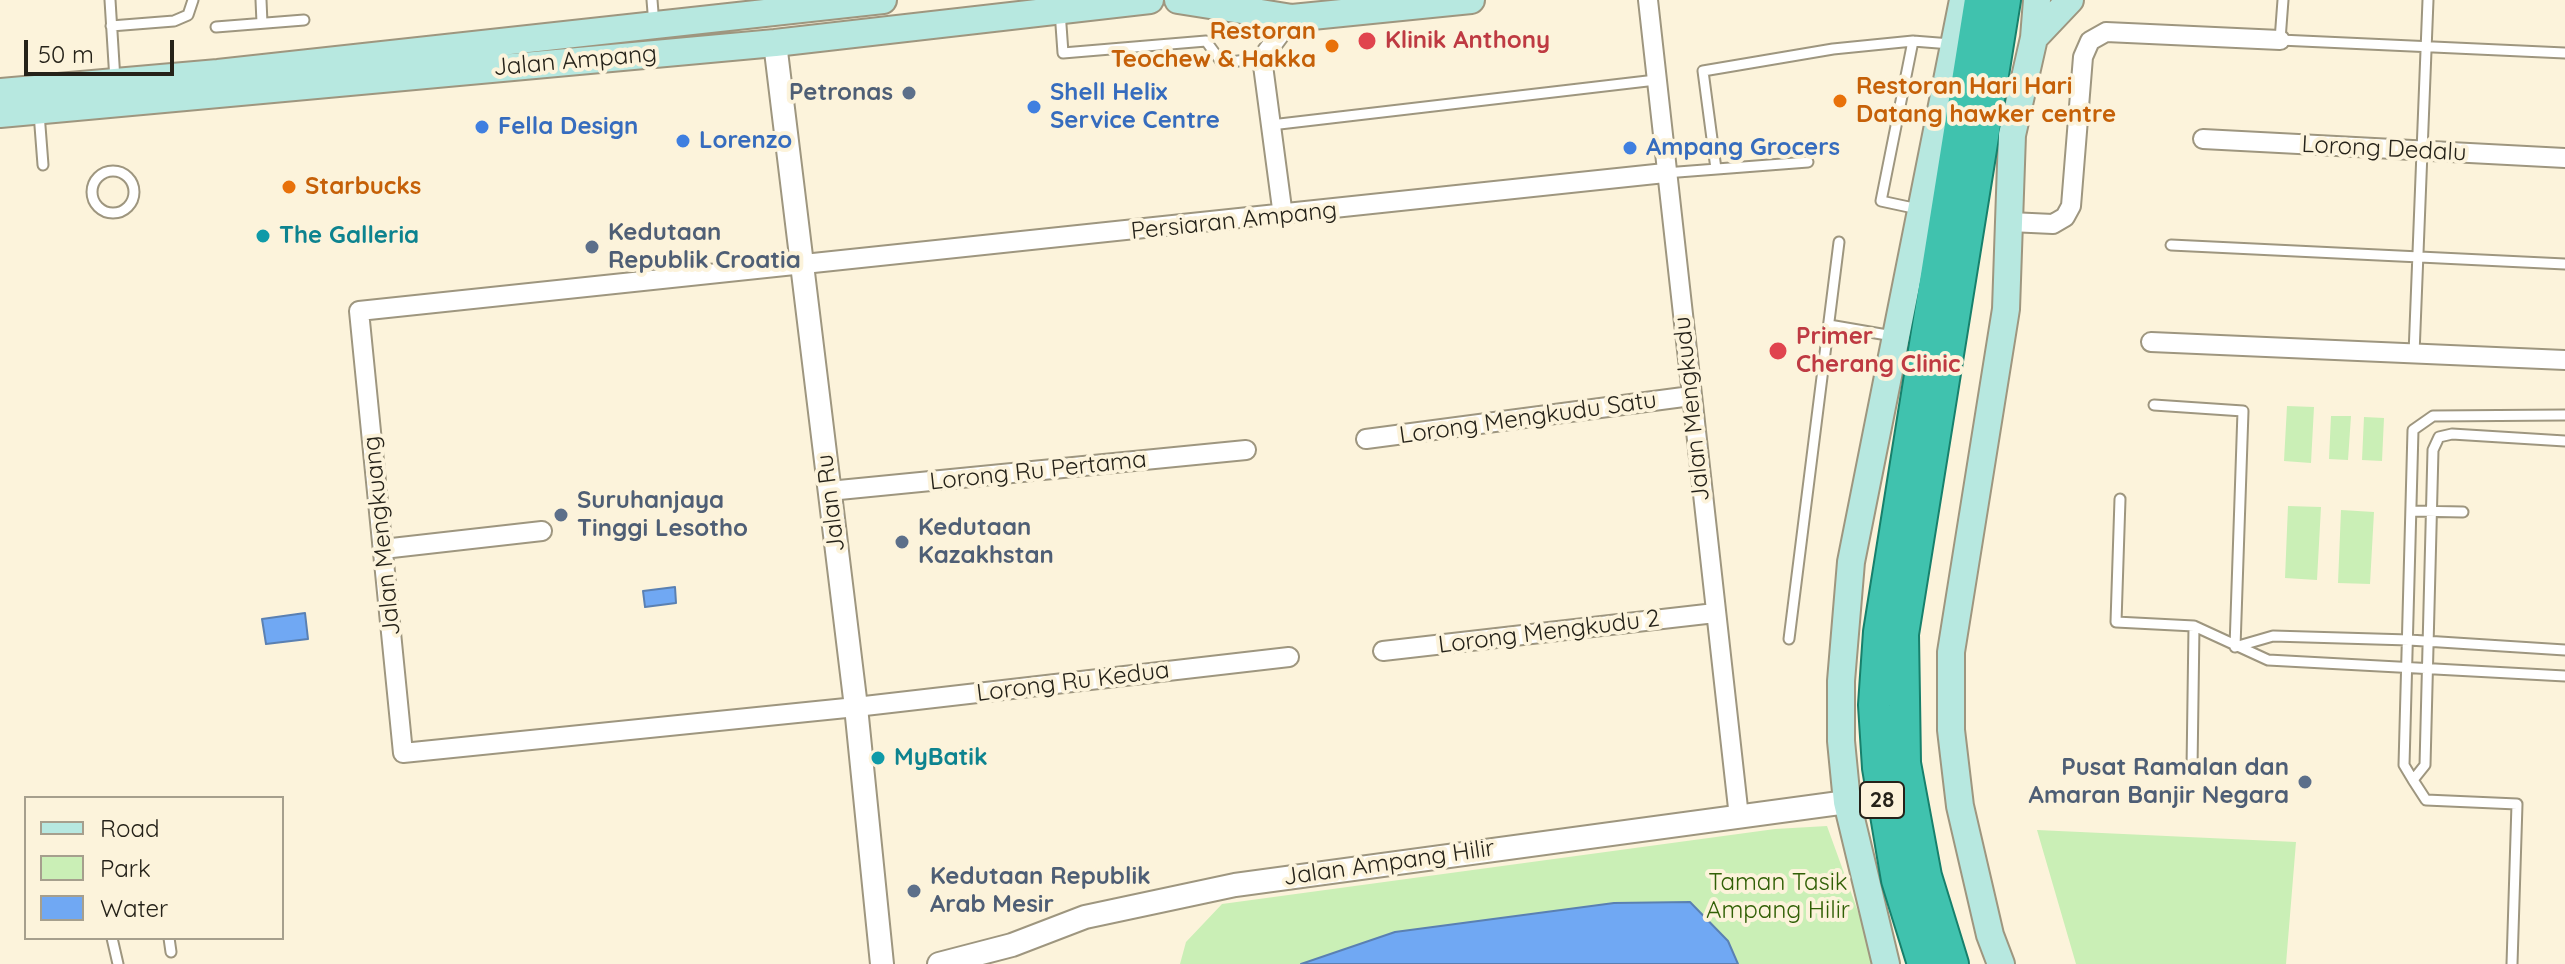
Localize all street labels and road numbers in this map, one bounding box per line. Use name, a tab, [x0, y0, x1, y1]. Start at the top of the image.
street label: Jalan Ampang	[492, 40, 658, 82]
street label: Lorong Dedalu	[2301, 130, 2467, 168]
street label: Persiaran Ampang	[1130, 196, 1338, 246]
street label: Jalan Mengkudu	[1668, 315, 1716, 503]
street label: Lorong Mengkudu Satu	[1398, 386, 1658, 450]
street label: Jalan Mengkuang	[357, 435, 407, 637]
street label: Lorong Ru Pertama	[928, 445, 1148, 497]
street label: Jalan Ru	[811, 452, 851, 554]
street label: Lorong Mengkudu 2	[1437, 604, 1661, 660]
street label: Lorong Ru Kedua	[975, 656, 1171, 708]
road number: 28	[1860, 782, 1904, 818]
street label: Jalan Ampang Hilir	[1282, 834, 1496, 892]

